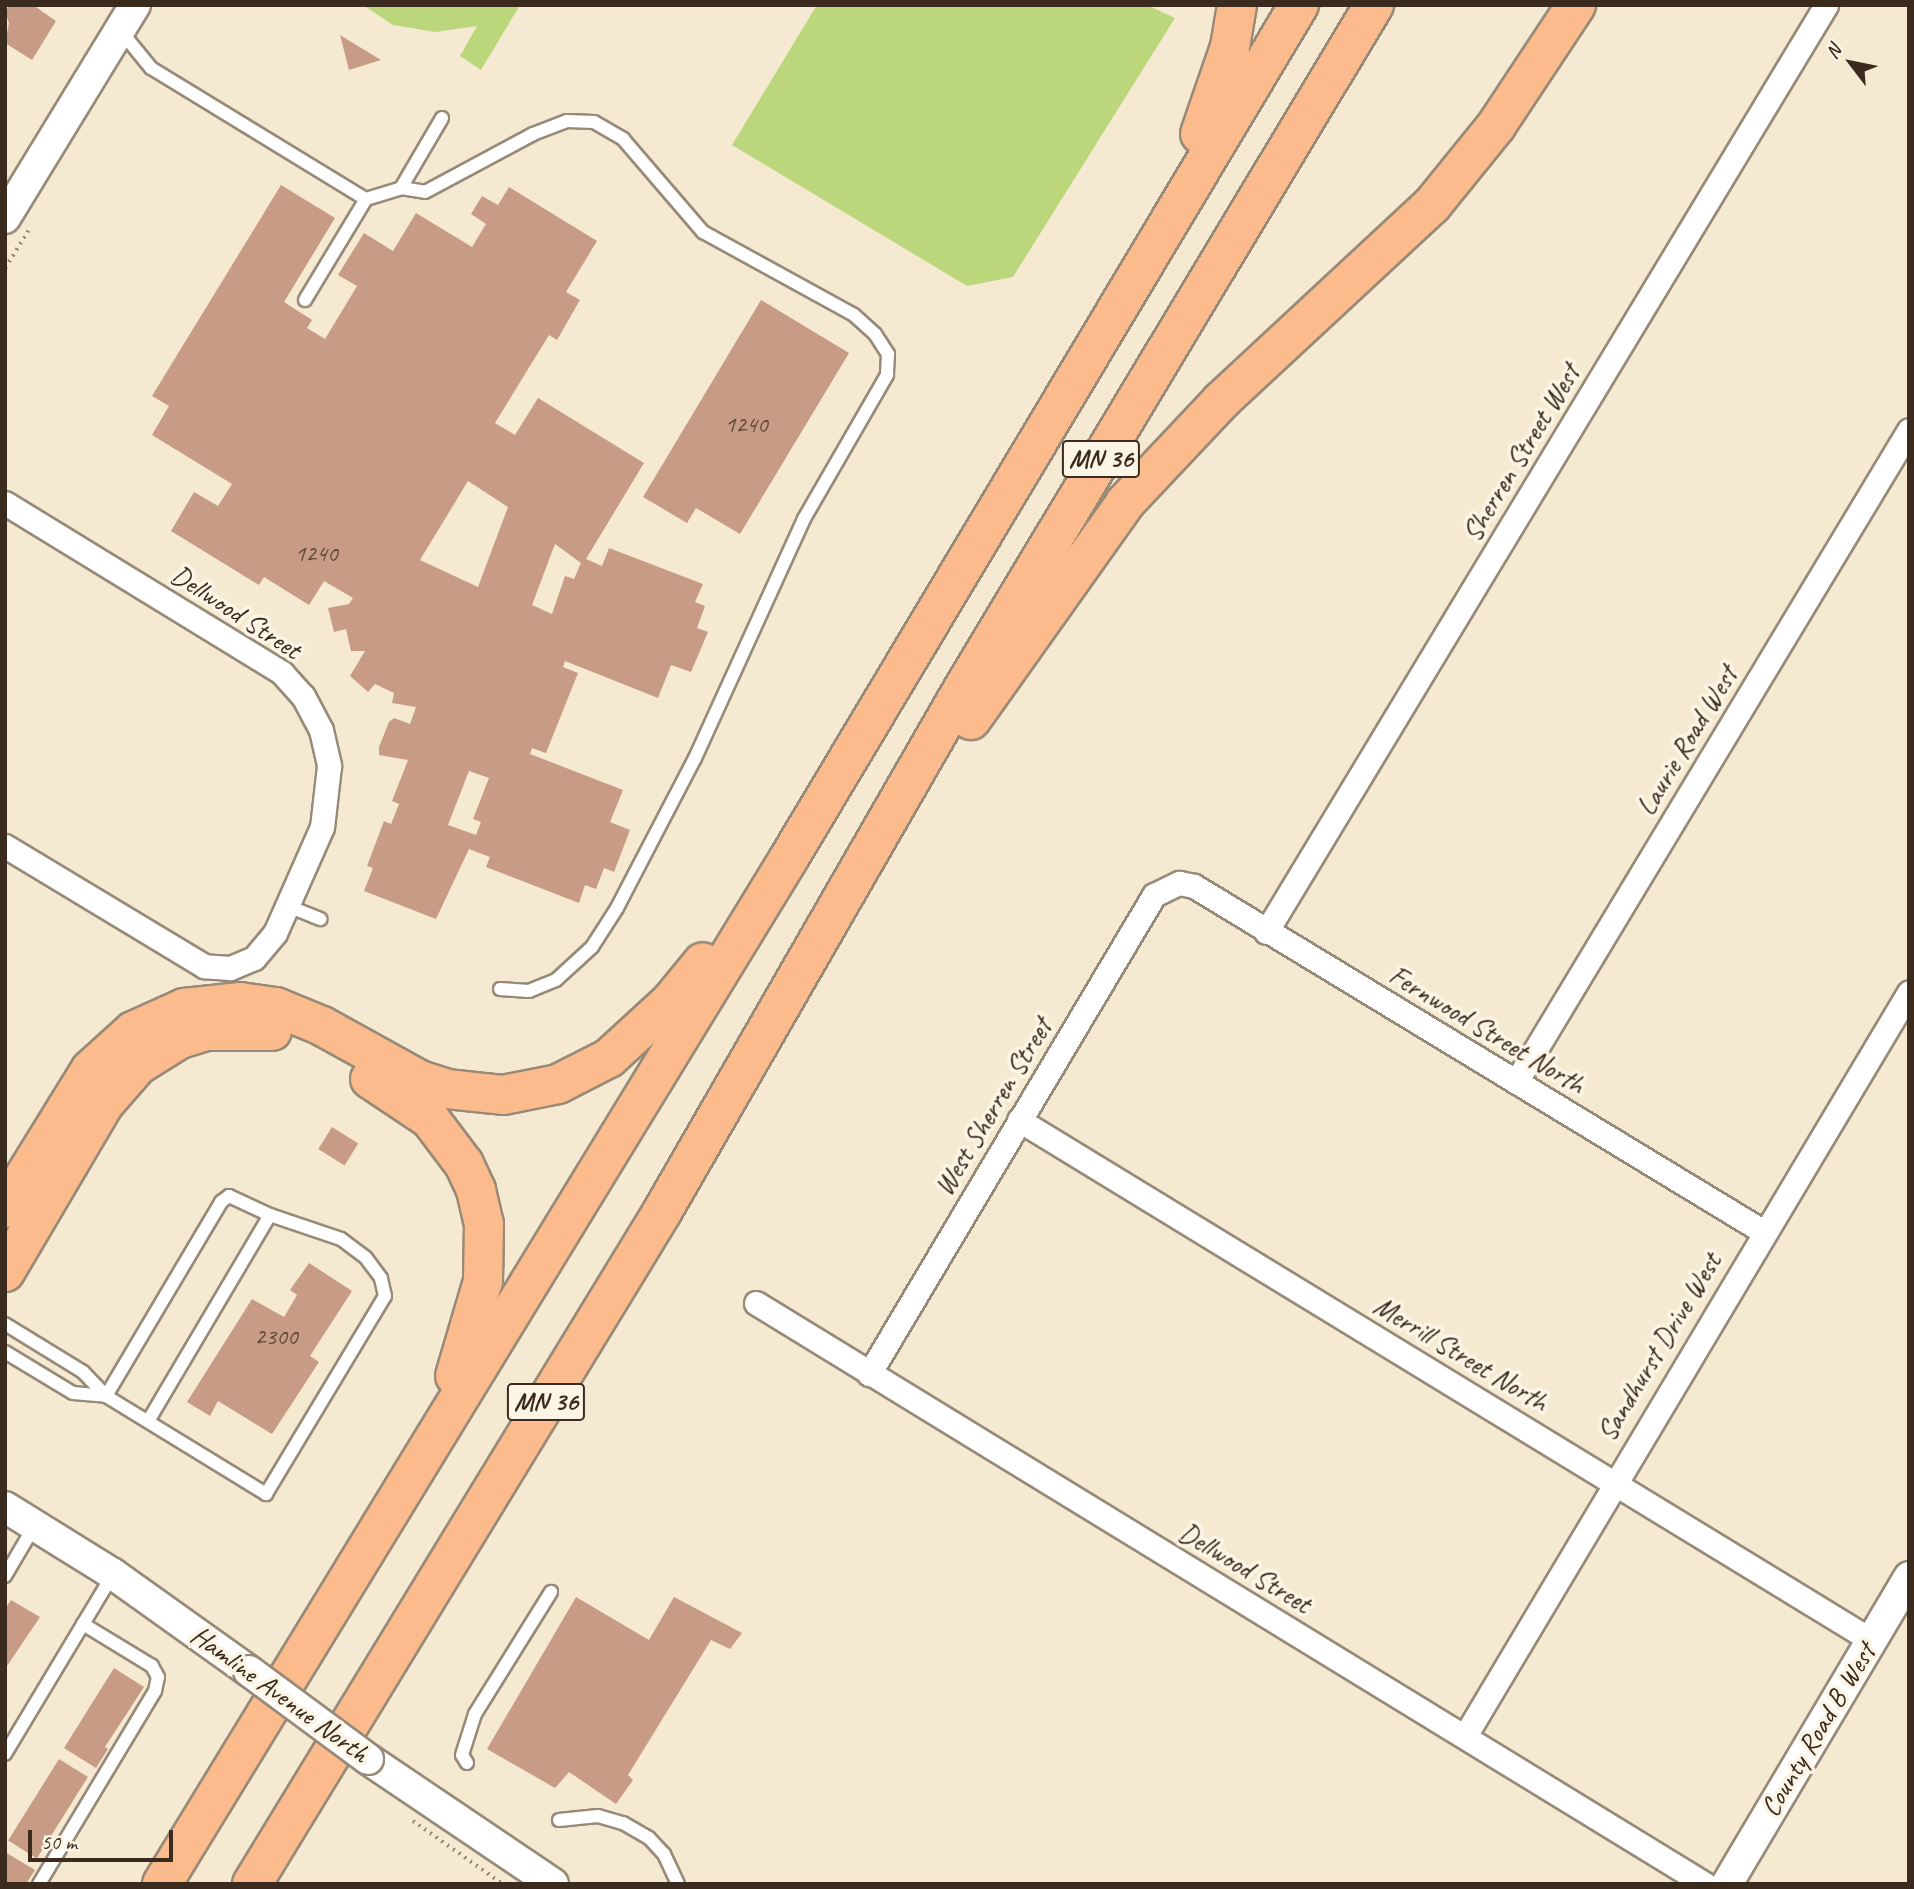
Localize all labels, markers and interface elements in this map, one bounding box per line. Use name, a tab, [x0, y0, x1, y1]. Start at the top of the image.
north arrow	[1816, 28, 1886, 98]
text: N	[1820, 41, 1846, 63]
street label: Sherren Street West	[1455, 358, 1587, 548]
house number: 1240	[724, 411, 768, 439]
road number: MN 36	[1061, 436, 1141, 481]
house number: 1240	[294, 540, 338, 568]
street label: Dellwood Street	[165, 558, 307, 666]
street label: Laurie Road West	[1629, 660, 1745, 822]
street label: Fernwood Street North	[1383, 958, 1591, 1102]
street label: West Sherren Street	[927, 1012, 1059, 1202]
street label: Sandhurst Drive West	[1590, 1247, 1728, 1447]
street label: Merrill Street North	[1368, 1289, 1554, 1419]
house number: 2300	[254, 1323, 298, 1351]
road number: MN 36	[506, 1380, 586, 1424]
street label: Dellwood Street	[1173, 1515, 1317, 1621]
street label: Hamline Avenue North	[184, 1618, 376, 1770]
street label: County Road B West	[1753, 1638, 1883, 1822]
scale bar	[32, 1815, 177, 1859]
text: 50 m	[41, 1829, 77, 1855]

